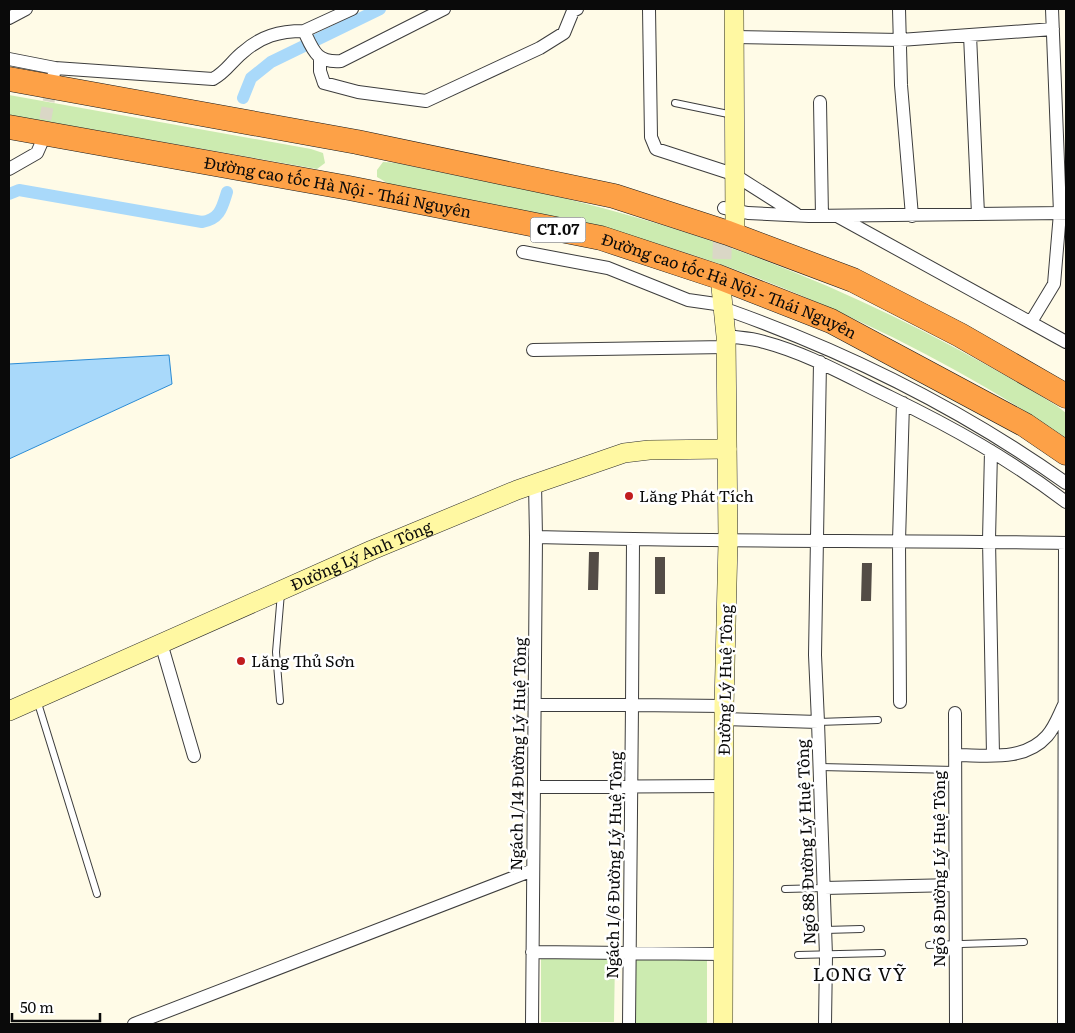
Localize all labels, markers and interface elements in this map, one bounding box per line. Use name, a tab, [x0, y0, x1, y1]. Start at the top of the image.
street label: Đường cao tốc Hà Nội - Thái Nguyên	[202, 149, 474, 223]
road number: CT.07	[530, 218, 586, 242]
street label: Đường cao tốc Hà Nội - Thái Nguyên	[598, 226, 862, 344]
place label: Lăng Phát Tích	[639, 483, 754, 507]
marker: Lăng Phát Tích	[623, 490, 635, 502]
street label: Đường Lý Anh Tông	[286, 514, 435, 596]
street label: Đường Lý Huệ Tông	[711, 604, 737, 756]
street label: Ngách 1/14 Đường Lý Huệ Tông	[503, 637, 531, 871]
place label: Lăng Thủ Sơn	[251, 648, 355, 672]
marker: Lăng Thủ Sơn	[235, 655, 247, 667]
street label: Ngõ 88 Đường Lý Huệ Tông	[789, 739, 821, 945]
street label: Ngách 1/6 Đường Lý Huệ Tông	[599, 751, 627, 979]
street label: Ngõ 8 Đường Lý Huệ Tông	[926, 771, 950, 967]
district label: LONG VỸ	[813, 959, 907, 987]
scale bar	[12, 990, 100, 1022]
text: 50 m	[20, 995, 54, 1018]

